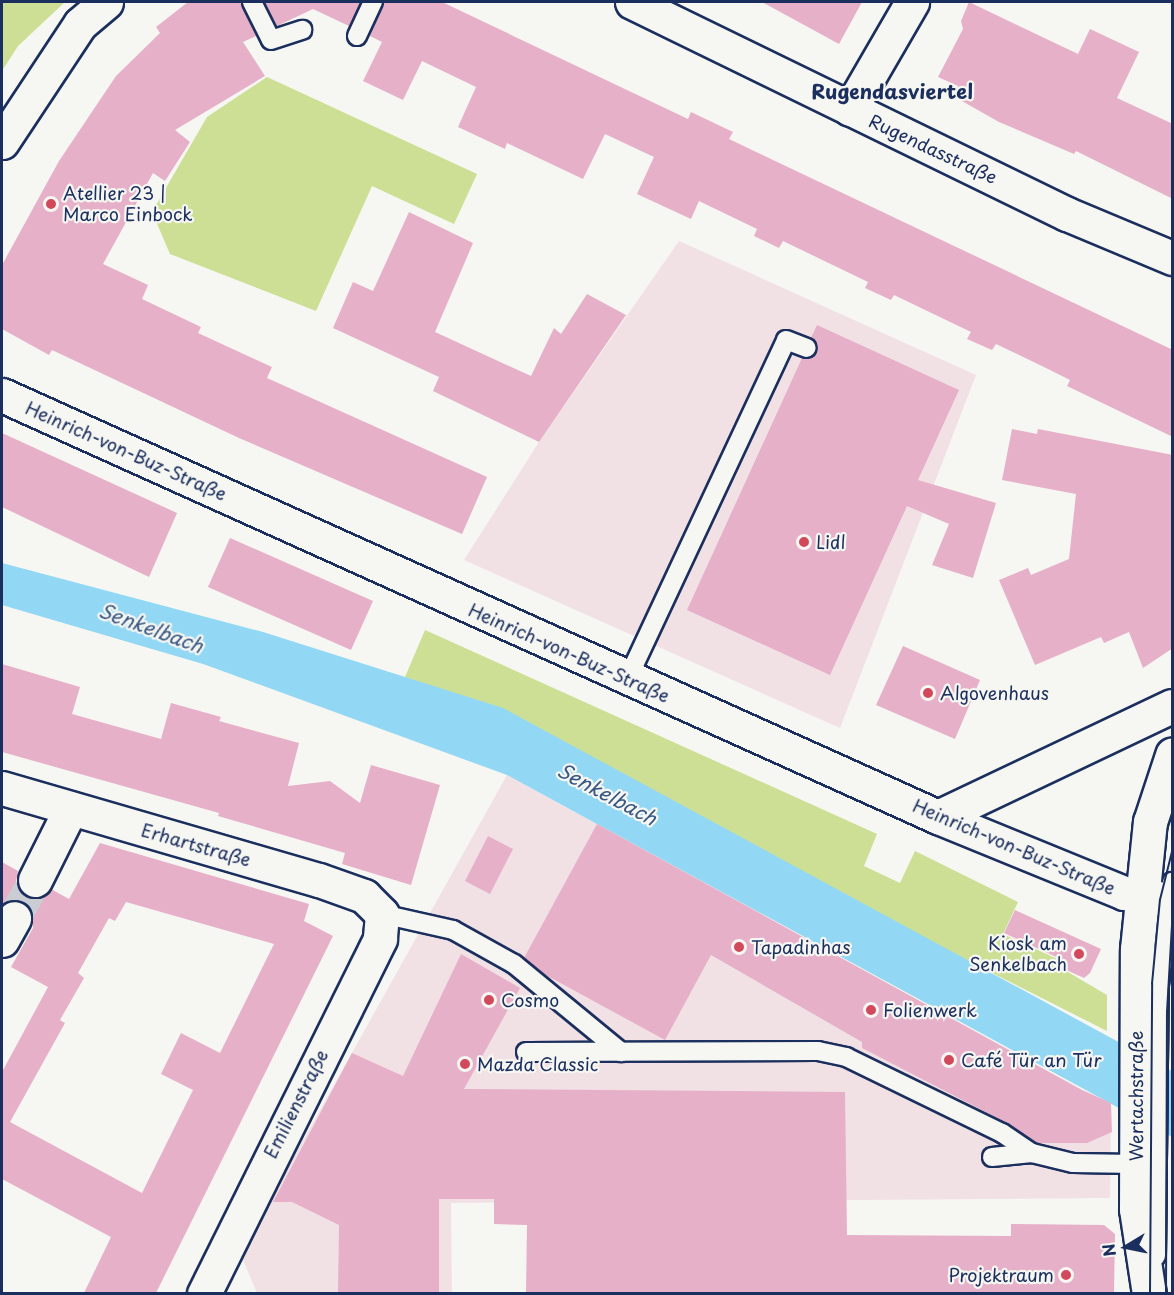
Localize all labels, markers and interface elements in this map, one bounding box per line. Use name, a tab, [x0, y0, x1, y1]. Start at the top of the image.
district label: Rugendasviertel	[811, 79, 973, 103]
street label: Rugendasstraße	[865, 110, 1001, 188]
place label: Atellier 23 | Marco Einbock	[63, 183, 192, 226]
marker: Atellier 23 | Marco Einbock	[44, 197, 58, 211]
street label: Heinrich-von-Buz-Straße	[22, 397, 230, 505]
place label: Lidl	[816, 531, 846, 553]
marker: Lidl	[797, 535, 811, 549]
water label: Senkelbach	[96, 598, 206, 658]
street label: Heinrich-von-Buz-Straße	[465, 599, 673, 707]
place label: Algovenhaus	[940, 682, 1049, 704]
marker: Algovenhaus	[921, 686, 935, 700]
water label: Senkelbach	[553, 758, 661, 830]
street label: Heinrich-von-Buz-Straße	[910, 795, 1118, 899]
street label: Erhartstraße	[139, 819, 253, 871]
place label: Kiosk am Senkelbach	[969, 933, 1067, 976]
place label: Tapadinhas	[751, 936, 851, 958]
marker: Tapadinhas	[732, 940, 746, 954]
marker: Kiosk am Senkelbach	[1072, 947, 1086, 961]
place label: Cosmo	[501, 989, 559, 1011]
marker: Cosmo	[482, 993, 496, 1007]
place label: Folienwerk	[883, 999, 977, 1021]
marker: Folienwerk	[864, 1003, 878, 1017]
street label: Wertachstraße	[1125, 1031, 1147, 1161]
street label: Emilienstraße	[259, 1046, 333, 1162]
place label: Café Tür an Tür	[961, 1049, 1100, 1071]
place label: Mazda Classic	[477, 1053, 600, 1075]
marker: Café Tür an Tür	[942, 1053, 956, 1067]
marker: Mazda Classic	[458, 1057, 472, 1071]
north arrow	[1096, 1217, 1156, 1277]
text: N	[1095, 1242, 1121, 1258]
place label: Projektraum	[948, 1264, 1054, 1286]
marker: Projektraum	[1059, 1268, 1073, 1282]

